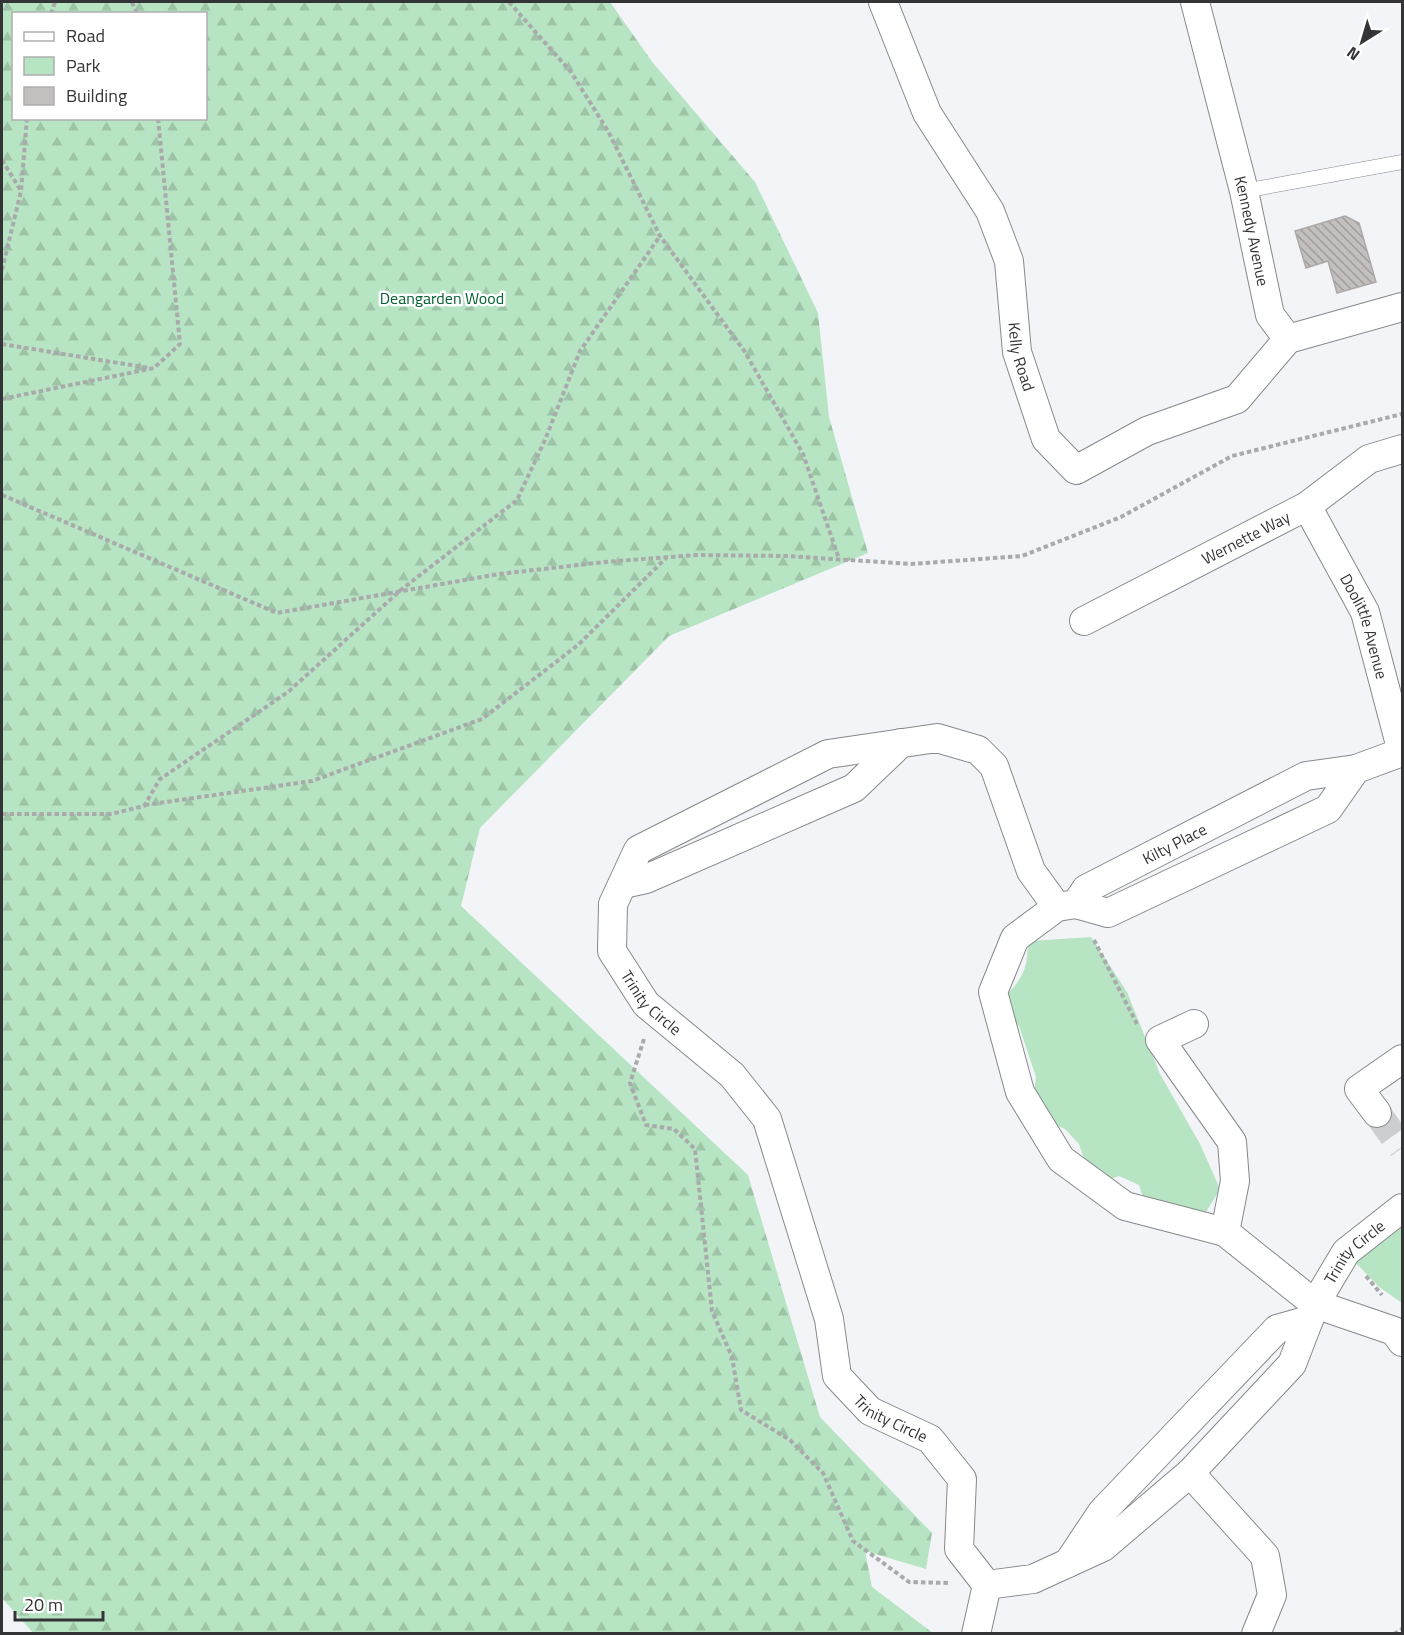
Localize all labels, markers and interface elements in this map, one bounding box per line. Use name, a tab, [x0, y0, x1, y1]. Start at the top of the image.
legend	[12, 12, 207, 120]
north arrow	[1332, 12, 1392, 72]
text: Road	[66, 22, 105, 49]
text: N	[1341, 41, 1365, 67]
text: Park	[66, 52, 101, 79]
text: Building	[66, 82, 127, 109]
street label: Kennedy Avenue	[1229, 173, 1276, 288]
park label: Deangarden Wood	[380, 286, 504, 310]
street label: Kelly Road	[1002, 321, 1041, 394]
street label: Wernette Way	[1197, 505, 1294, 570]
street label: Doolittle Avenue	[1334, 569, 1394, 682]
street label: Kilty Place	[1138, 817, 1211, 870]
street label: Trinity Circle	[615, 965, 687, 1041]
street label: Trinity Circle	[1318, 1214, 1390, 1288]
street label: Trinity Circle	[848, 1389, 932, 1448]
scale bar	[15, 1584, 104, 1622]
text: 20 m	[24, 1591, 63, 1618]

